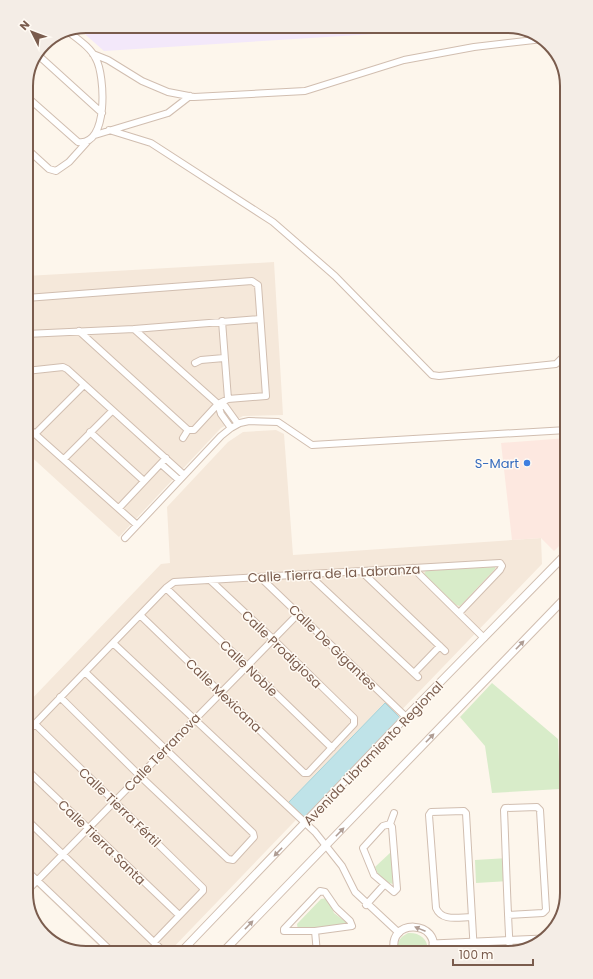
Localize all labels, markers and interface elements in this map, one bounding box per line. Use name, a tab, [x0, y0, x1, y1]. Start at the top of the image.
north arrow	[12, 12, 52, 52]
text: N	[16, 17, 33, 34]
place label: S-Mart	[475, 454, 519, 473]
marker: S-Mart	[522, 458, 532, 468]
street label: Calle Tierra de la Labranza	[247, 559, 421, 588]
street label: Calle De Gigantes	[284, 600, 381, 695]
street label: Calle Prodigiosa	[237, 606, 326, 693]
street label: Calle Noble	[215, 636, 282, 701]
one-way arrow	[515, 640, 525, 650]
street label: Calle Mexicana	[181, 654, 266, 737]
street label: Avenida Libramiento Regional	[299, 677, 448, 830]
street label: Calle Terranova	[120, 709, 205, 796]
one-way arrow	[425, 733, 435, 743]
street label: Calle Tierra Fértil	[74, 763, 165, 852]
street label: Calle Tierra Santa	[54, 795, 150, 889]
one-way arrow	[335, 827, 345, 837]
one-way arrow	[273, 847, 283, 857]
one-way arrow	[244, 920, 254, 930]
one-way arrow	[414, 926, 426, 932]
scale bar	[453, 941, 533, 967]
text: 100 m	[459, 946, 493, 963]

